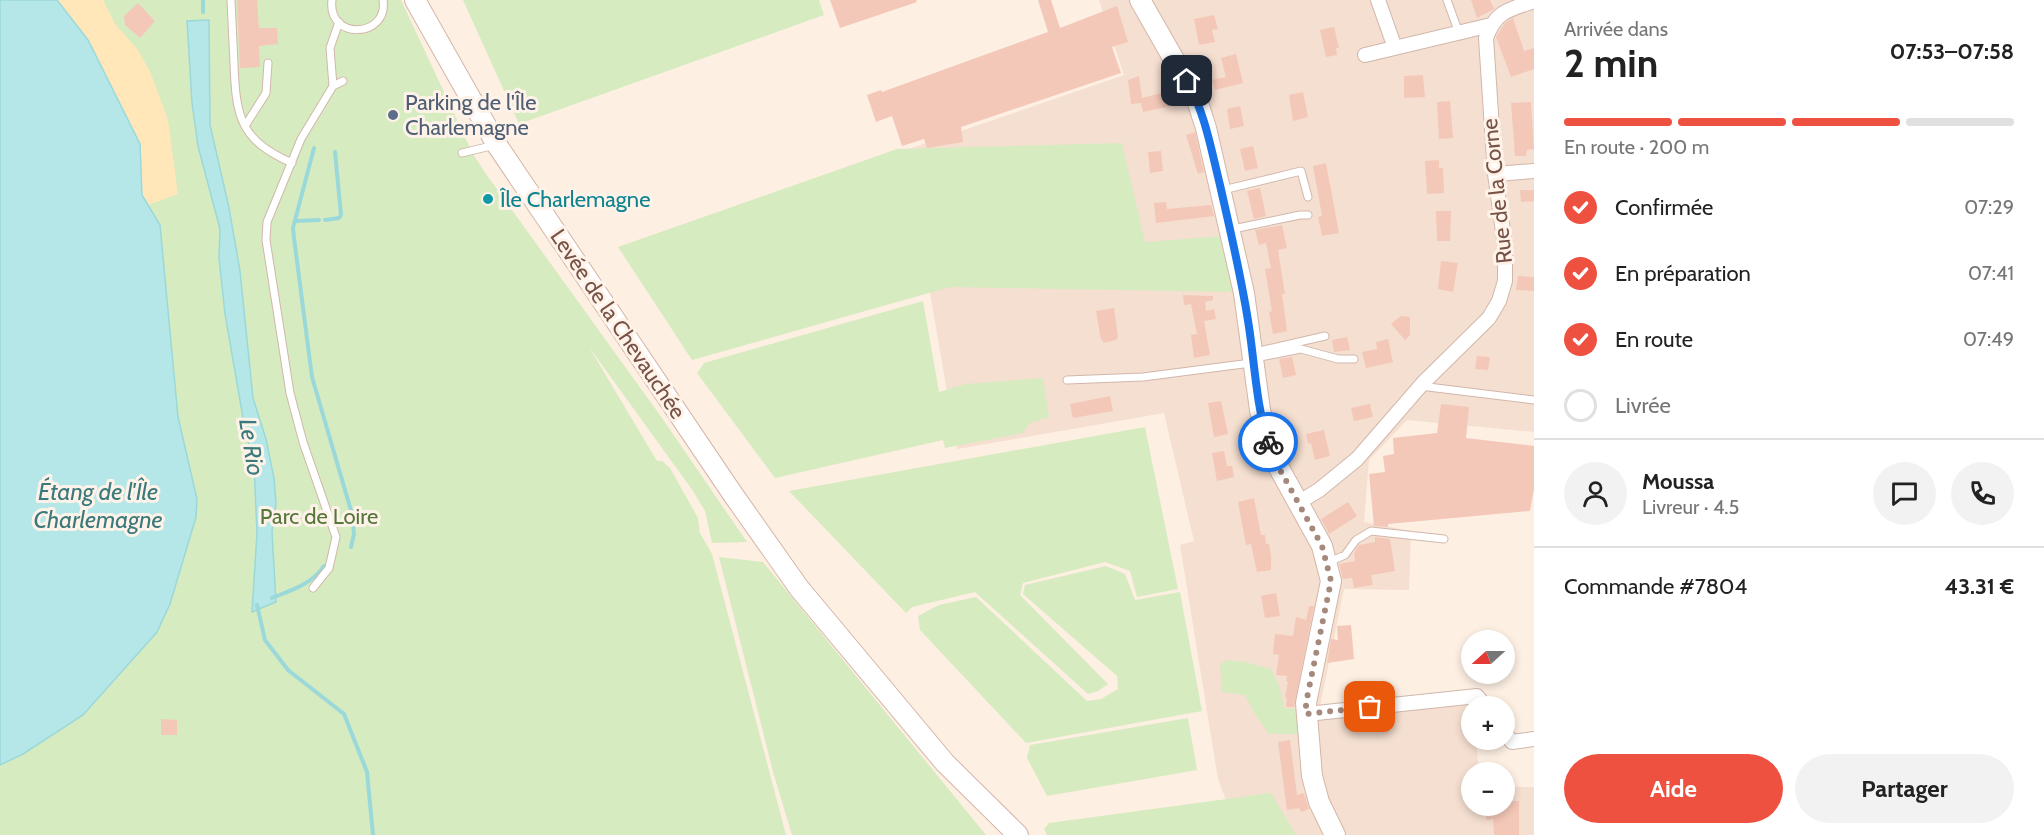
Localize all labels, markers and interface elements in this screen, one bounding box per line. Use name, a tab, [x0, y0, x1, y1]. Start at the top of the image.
text: Arrivée dans	[1564, 17, 1668, 41]
text: 07:53–07:58	[1890, 38, 2014, 65]
text: 2 min	[1564, 39, 1658, 87]
pin	[1161, 55, 1212, 106]
icon: home	[1170, 64, 1203, 97]
place label: Parking de l'Île Charlemagne	[405, 89, 536, 141]
marker: Parking de l'Île Charlemagne	[386, 108, 400, 122]
street label: Rue de la Corne	[1476, 117, 1518, 265]
text: En route · 200 m	[1564, 135, 1709, 159]
place label: Île Charlemagne	[500, 186, 650, 213]
icon: check	[1564, 191, 1597, 224]
marker: Île Charlemagne	[481, 192, 495, 206]
text: Confirmée	[1615, 194, 1713, 221]
text: 07:29	[1964, 195, 2014, 219]
street label: Levée de la Chevauchée	[544, 224, 692, 424]
icon: check	[1564, 257, 1597, 290]
text: En préparation	[1615, 260, 1751, 287]
text: 07:41	[1968, 261, 2014, 285]
icon: check	[1564, 323, 1597, 356]
text: En route	[1615, 326, 1693, 353]
text: 07:49	[1963, 327, 2014, 351]
text: Livrée	[1615, 392, 1671, 419]
courier	[1238, 412, 1298, 472]
water label: Le Rio	[233, 416, 271, 478]
icon: bike	[1252, 426, 1285, 459]
button: person	[1564, 462, 1627, 525]
button: chat	[1873, 462, 1936, 525]
button: phone	[1951, 462, 2014, 525]
text: Moussa	[1642, 468, 1714, 495]
water label: Étang de l'Île Charlemagne	[33, 476, 163, 534]
text: Livreur · 4.5	[1642, 495, 1739, 519]
park label: Parc de Loire	[260, 503, 378, 530]
text: Commande #7804	[1564, 573, 1747, 600]
text: 43.31 €	[1945, 573, 2014, 600]
north arrow	[1461, 630, 1515, 684]
map controls	[1461, 630, 1515, 816]
pin	[1344, 681, 1395, 732]
icon: bag	[1353, 690, 1386, 723]
button: +	[1461, 696, 1515, 750]
button: Aide	[1564, 754, 1783, 823]
button: Partager	[1795, 754, 2014, 823]
button: −	[1461, 762, 1515, 816]

